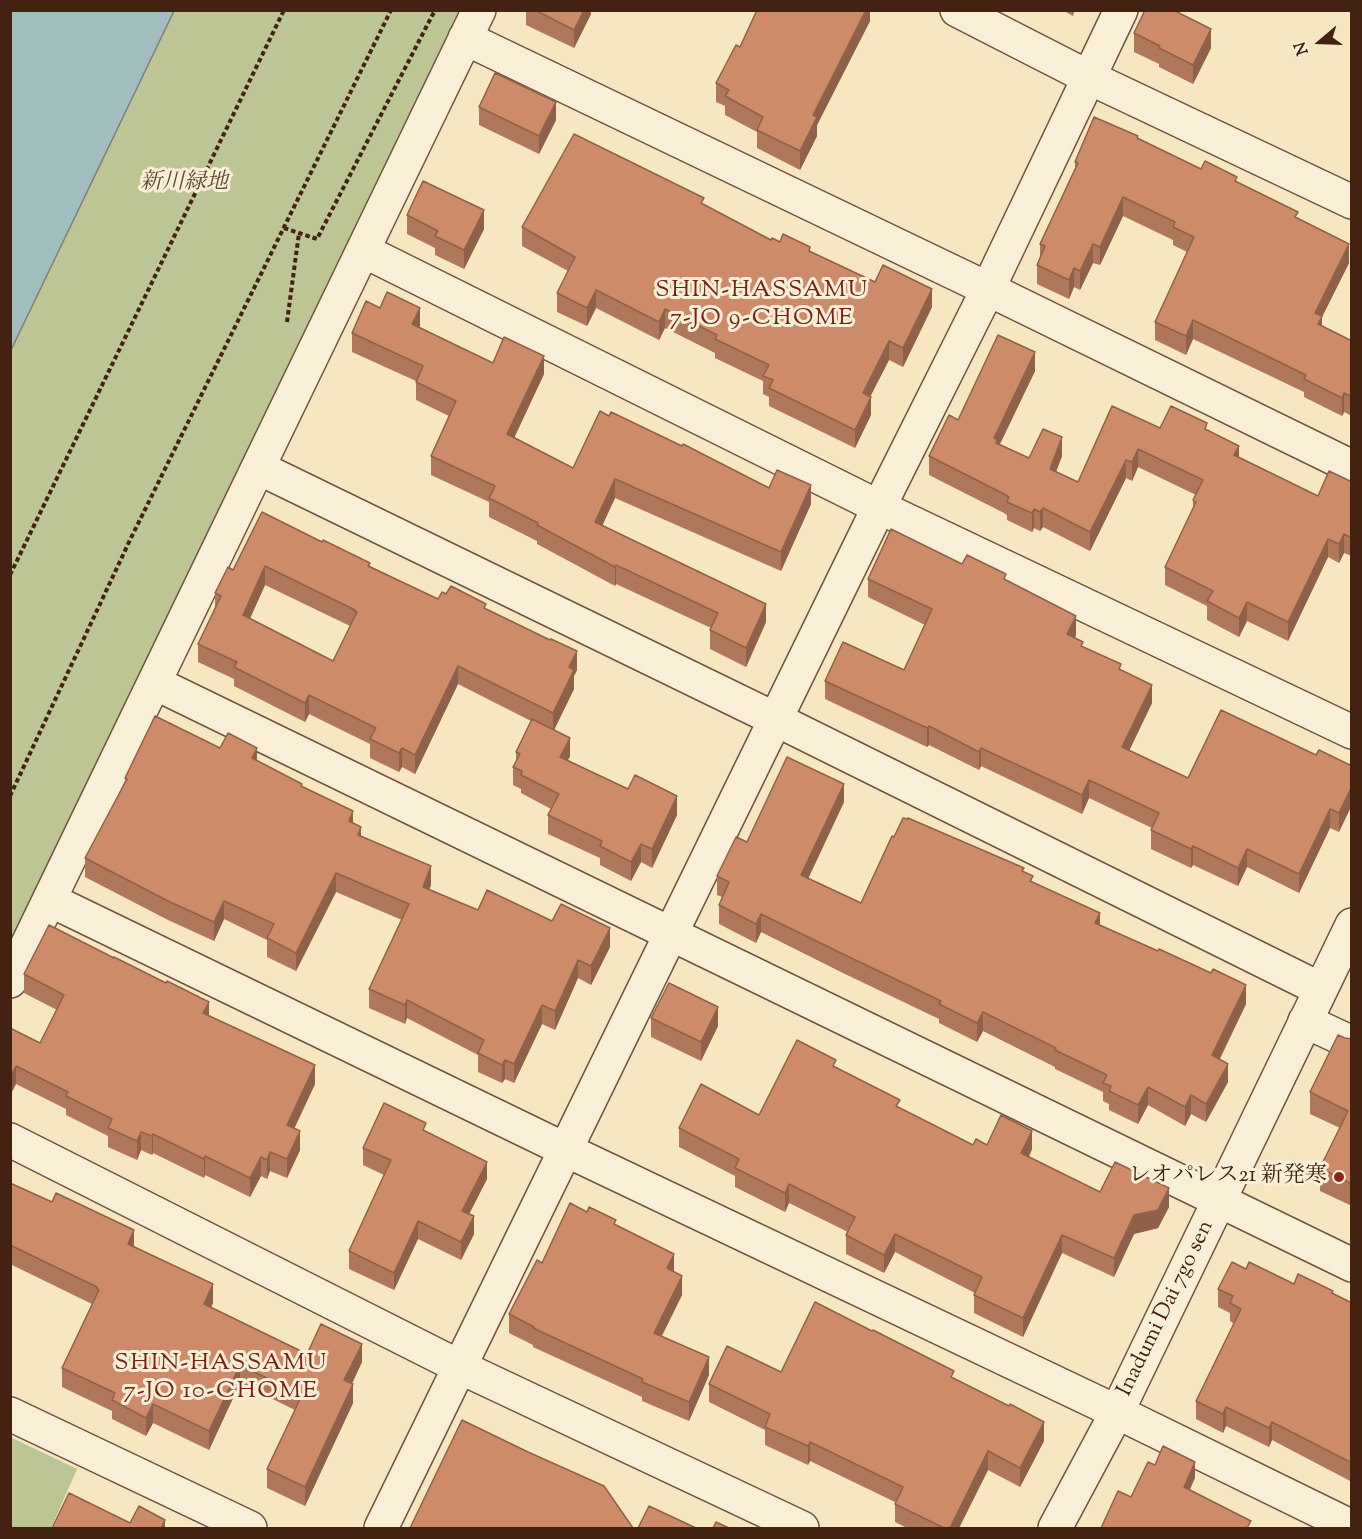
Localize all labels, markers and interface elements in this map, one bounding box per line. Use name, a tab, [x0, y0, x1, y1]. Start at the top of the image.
north arrow	[1290, 12, 1350, 72]
text: N	[1290, 38, 1315, 58]
park label: 新川緑地	[140, 171, 228, 197]
district label: SHIN-HASSAMU 7-JO 9-CHOME	[655, 278, 869, 334]
place label: レオパレス21 新発寒	[1129, 1164, 1327, 1190]
marker: レオパレス21 新発寒	[1332, 1170, 1346, 1184]
street label: Inadumi Dai 7go sen	[1113, 1217, 1221, 1401]
district label: SHIN-HASSAMU 7-JO 10-CHOME	[114, 1351, 328, 1407]

